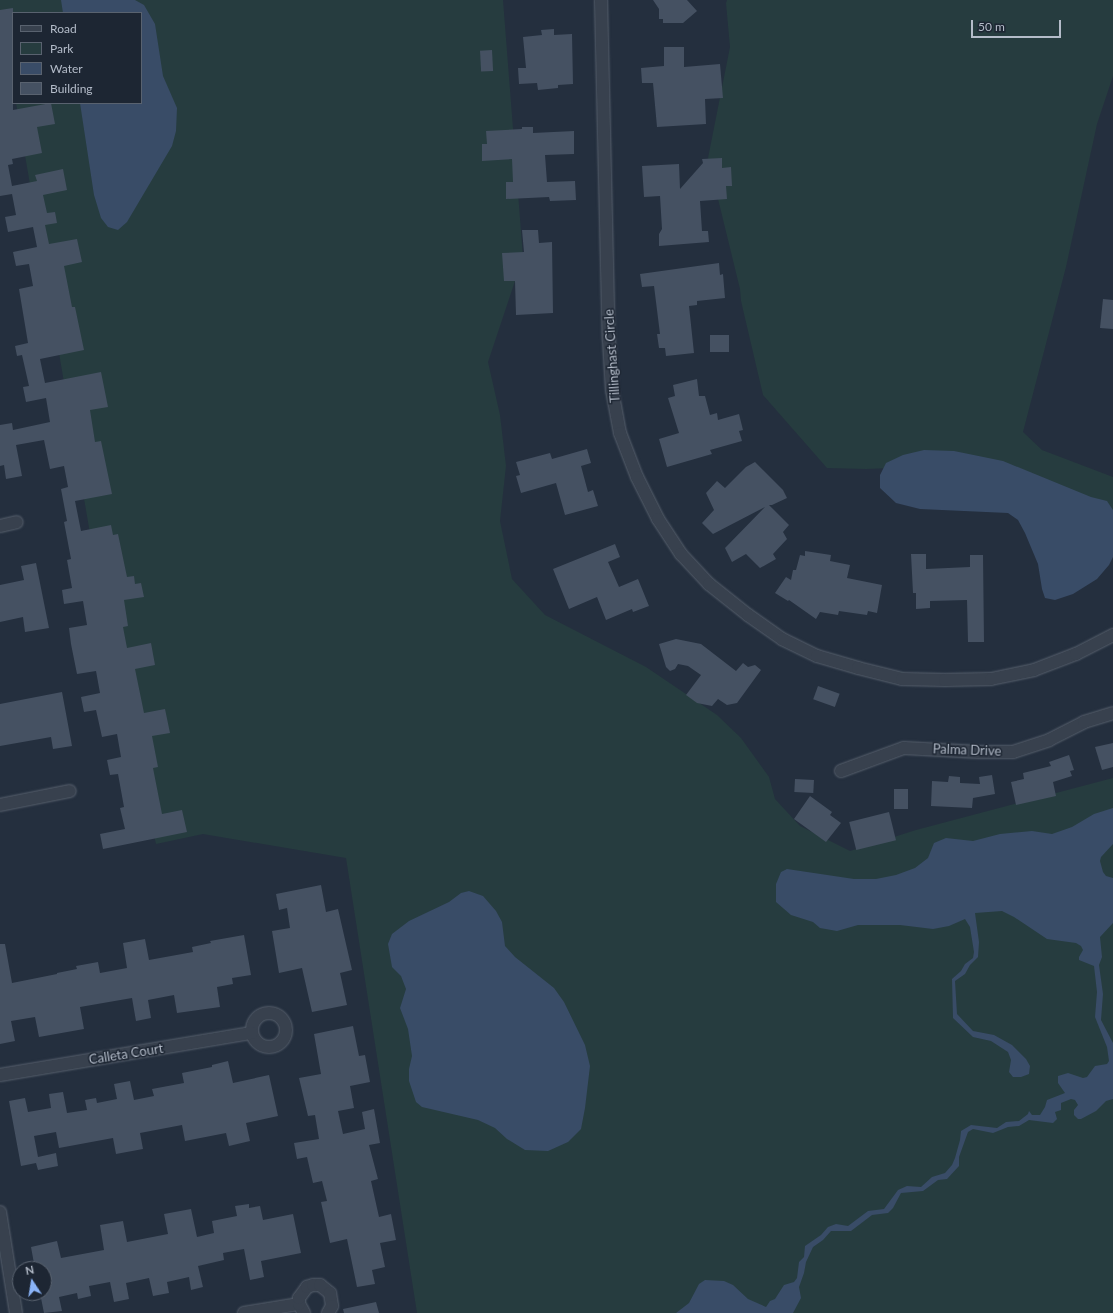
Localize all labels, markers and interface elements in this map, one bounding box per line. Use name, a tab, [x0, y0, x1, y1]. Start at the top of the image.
legend	[12, 12, 142, 104]
scale bar	[973, 12, 1063, 38]
text: 50 m	[978, 19, 1005, 34]
text: Road	[50, 21, 77, 36]
text: Park	[50, 41, 73, 56]
text: Water	[50, 61, 83, 76]
text: Building	[50, 81, 93, 96]
street label: Tillinghast Circle	[601, 309, 623, 403]
street label: Palma Drive	[932, 741, 1002, 759]
street label: Calleta Court	[88, 1040, 164, 1068]
north arrow	[12, 1261, 52, 1301]
text: N	[24, 1263, 35, 1277]

